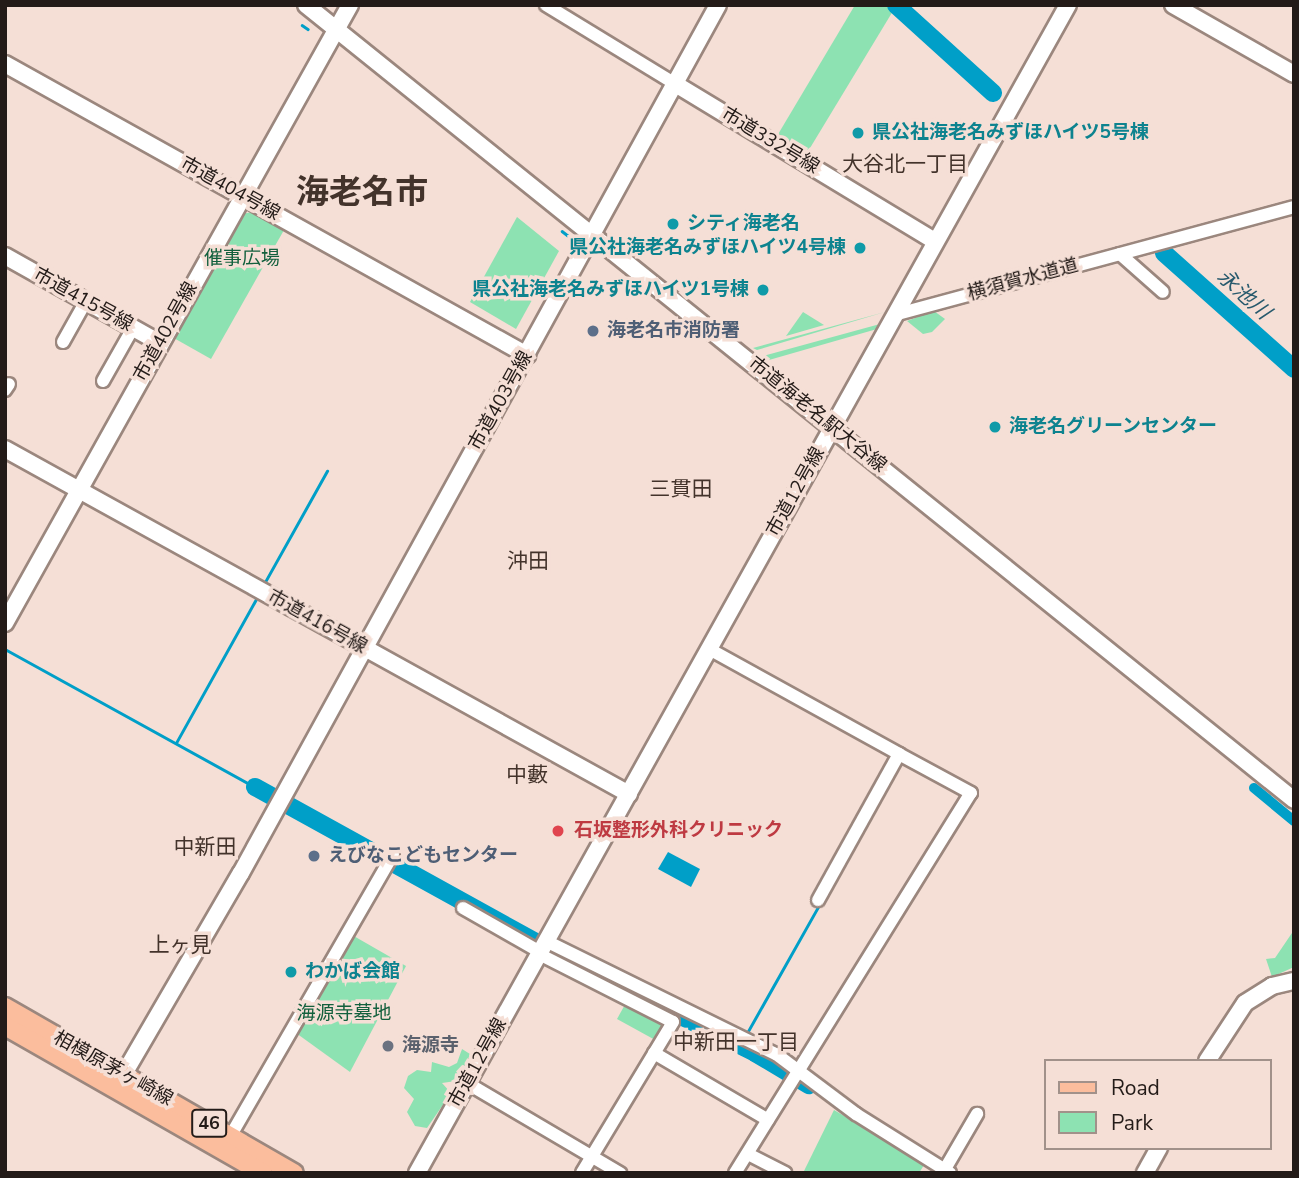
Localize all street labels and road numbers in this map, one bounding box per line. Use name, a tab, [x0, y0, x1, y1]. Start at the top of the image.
street label: 市道332号線	[717, 103, 823, 179]
street label: 市道404号線	[176, 152, 284, 226]
street label: 横須賀水道道	[965, 254, 1081, 306]
street label: 市道415号線	[29, 263, 137, 337]
street label: 市道402号線	[129, 278, 203, 386]
street label: 市道403号線	[464, 347, 538, 455]
street label: 市道海老名駅大谷線	[743, 352, 891, 478]
street label: 市道12号線	[762, 443, 830, 541]
street label: 市道416号線	[263, 585, 371, 659]
street label: 市道12号線	[444, 1014, 512, 1112]
street label: 相模原茅ヶ崎線	[49, 1027, 177, 1111]
road number: 46	[190, 1108, 228, 1138]

